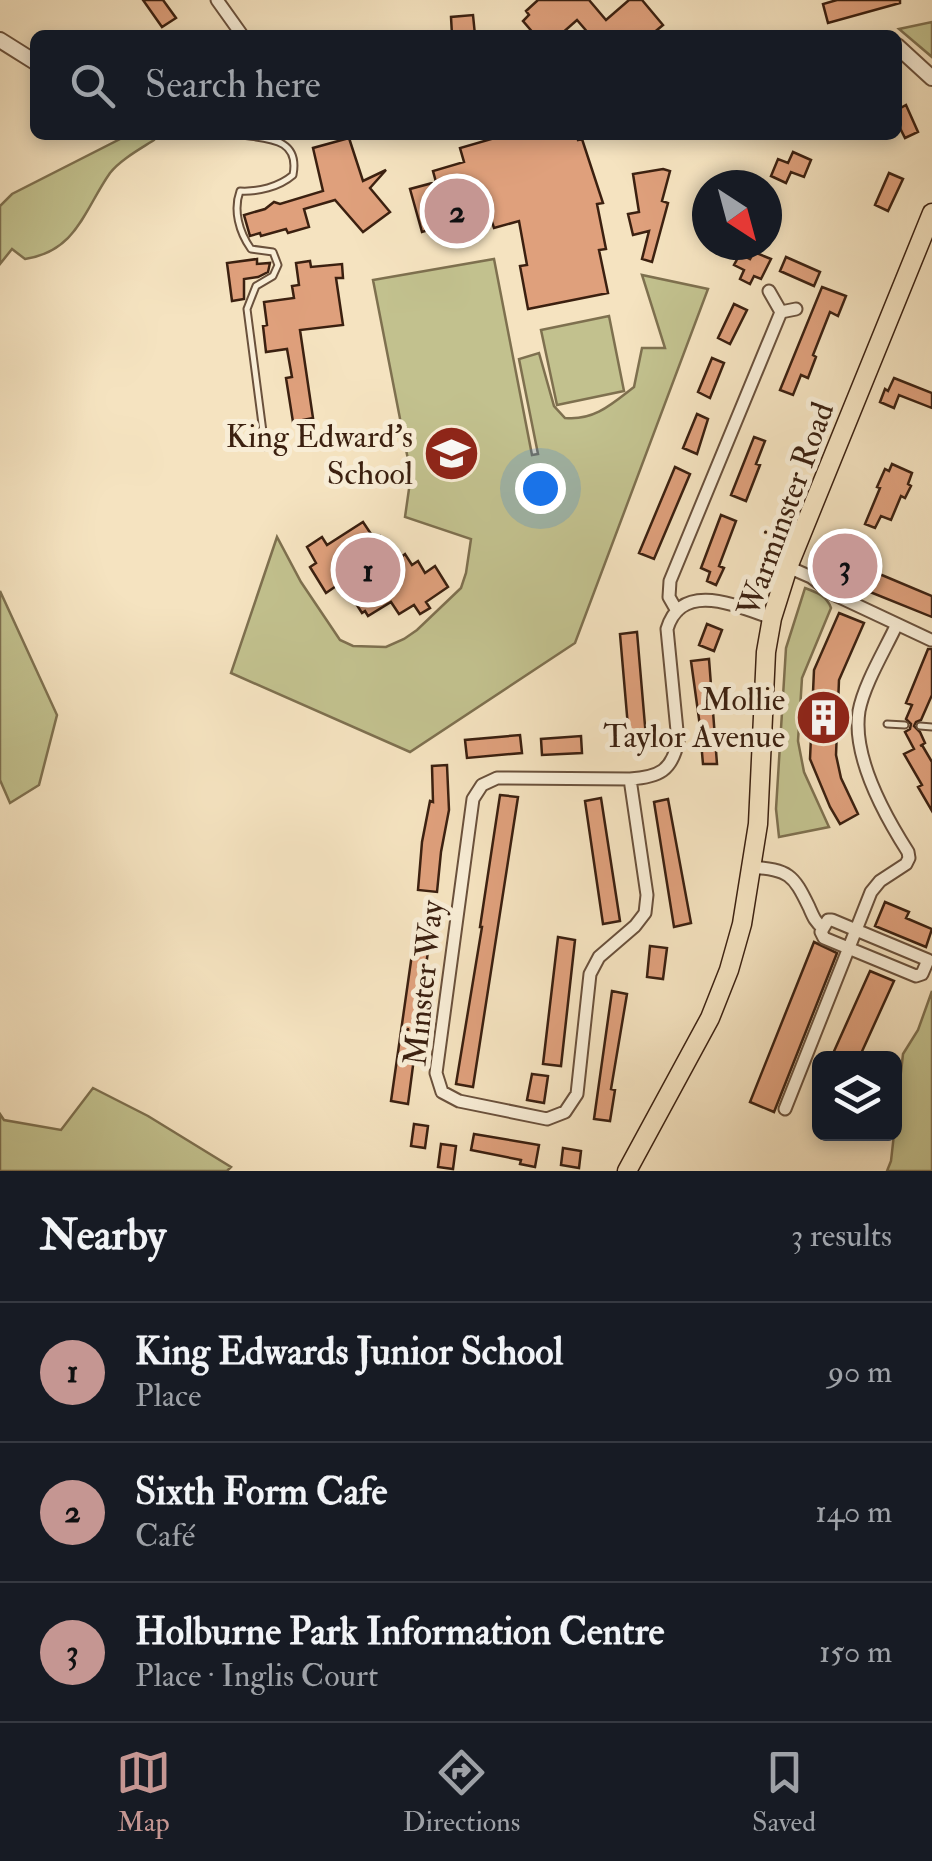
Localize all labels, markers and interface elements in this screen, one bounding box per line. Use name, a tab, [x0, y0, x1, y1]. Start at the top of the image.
search box	[30, 30, 902, 140]
icon: search	[65, 58, 120, 113]
text: Search here	[145, 61, 321, 109]
north arrow	[692, 170, 782, 260]
pin: 2	[424, 174, 490, 248]
street label: Warminster Road	[728, 397, 843, 623]
place label: King Edward's School	[226, 417, 413, 494]
school or university icon: King Edward's School	[422, 424, 482, 484]
your location	[515, 463, 566, 514]
pin: 3	[812, 528, 878, 604]
pin: 1	[336, 532, 400, 608]
place label: Mollie Taylor Avenue	[603, 680, 785, 757]
building icon: Mollie Taylor Avenue	[794, 687, 854, 747]
street label: Minster Way	[395, 898, 453, 1068]
map controls	[812, 1051, 902, 1141]
button: layers	[812, 1051, 902, 1141]
text: Nearby	[40, 1210, 166, 1262]
text: 3 results	[791, 1216, 892, 1256]
text: King Edwards Junior School	[135, 1328, 563, 1376]
text: 1	[67, 1352, 78, 1392]
text: 90 m	[828, 1352, 892, 1392]
text: Place	[135, 1376, 201, 1416]
text: Sixth Form Cafe	[135, 1468, 387, 1516]
text: 2	[64, 1492, 81, 1532]
text: 140 m	[815, 1492, 892, 1532]
text: Café	[135, 1516, 195, 1556]
text: Holburne Park Information Centre	[135, 1608, 664, 1656]
text: 3	[66, 1632, 79, 1672]
text: 150 m	[819, 1632, 892, 1672]
text: Place · Inglis Court	[135, 1656, 378, 1696]
tab: Map	[116, 1745, 171, 1840]
tab: Directions	[403, 1745, 520, 1840]
tab: Saved	[752, 1745, 816, 1840]

